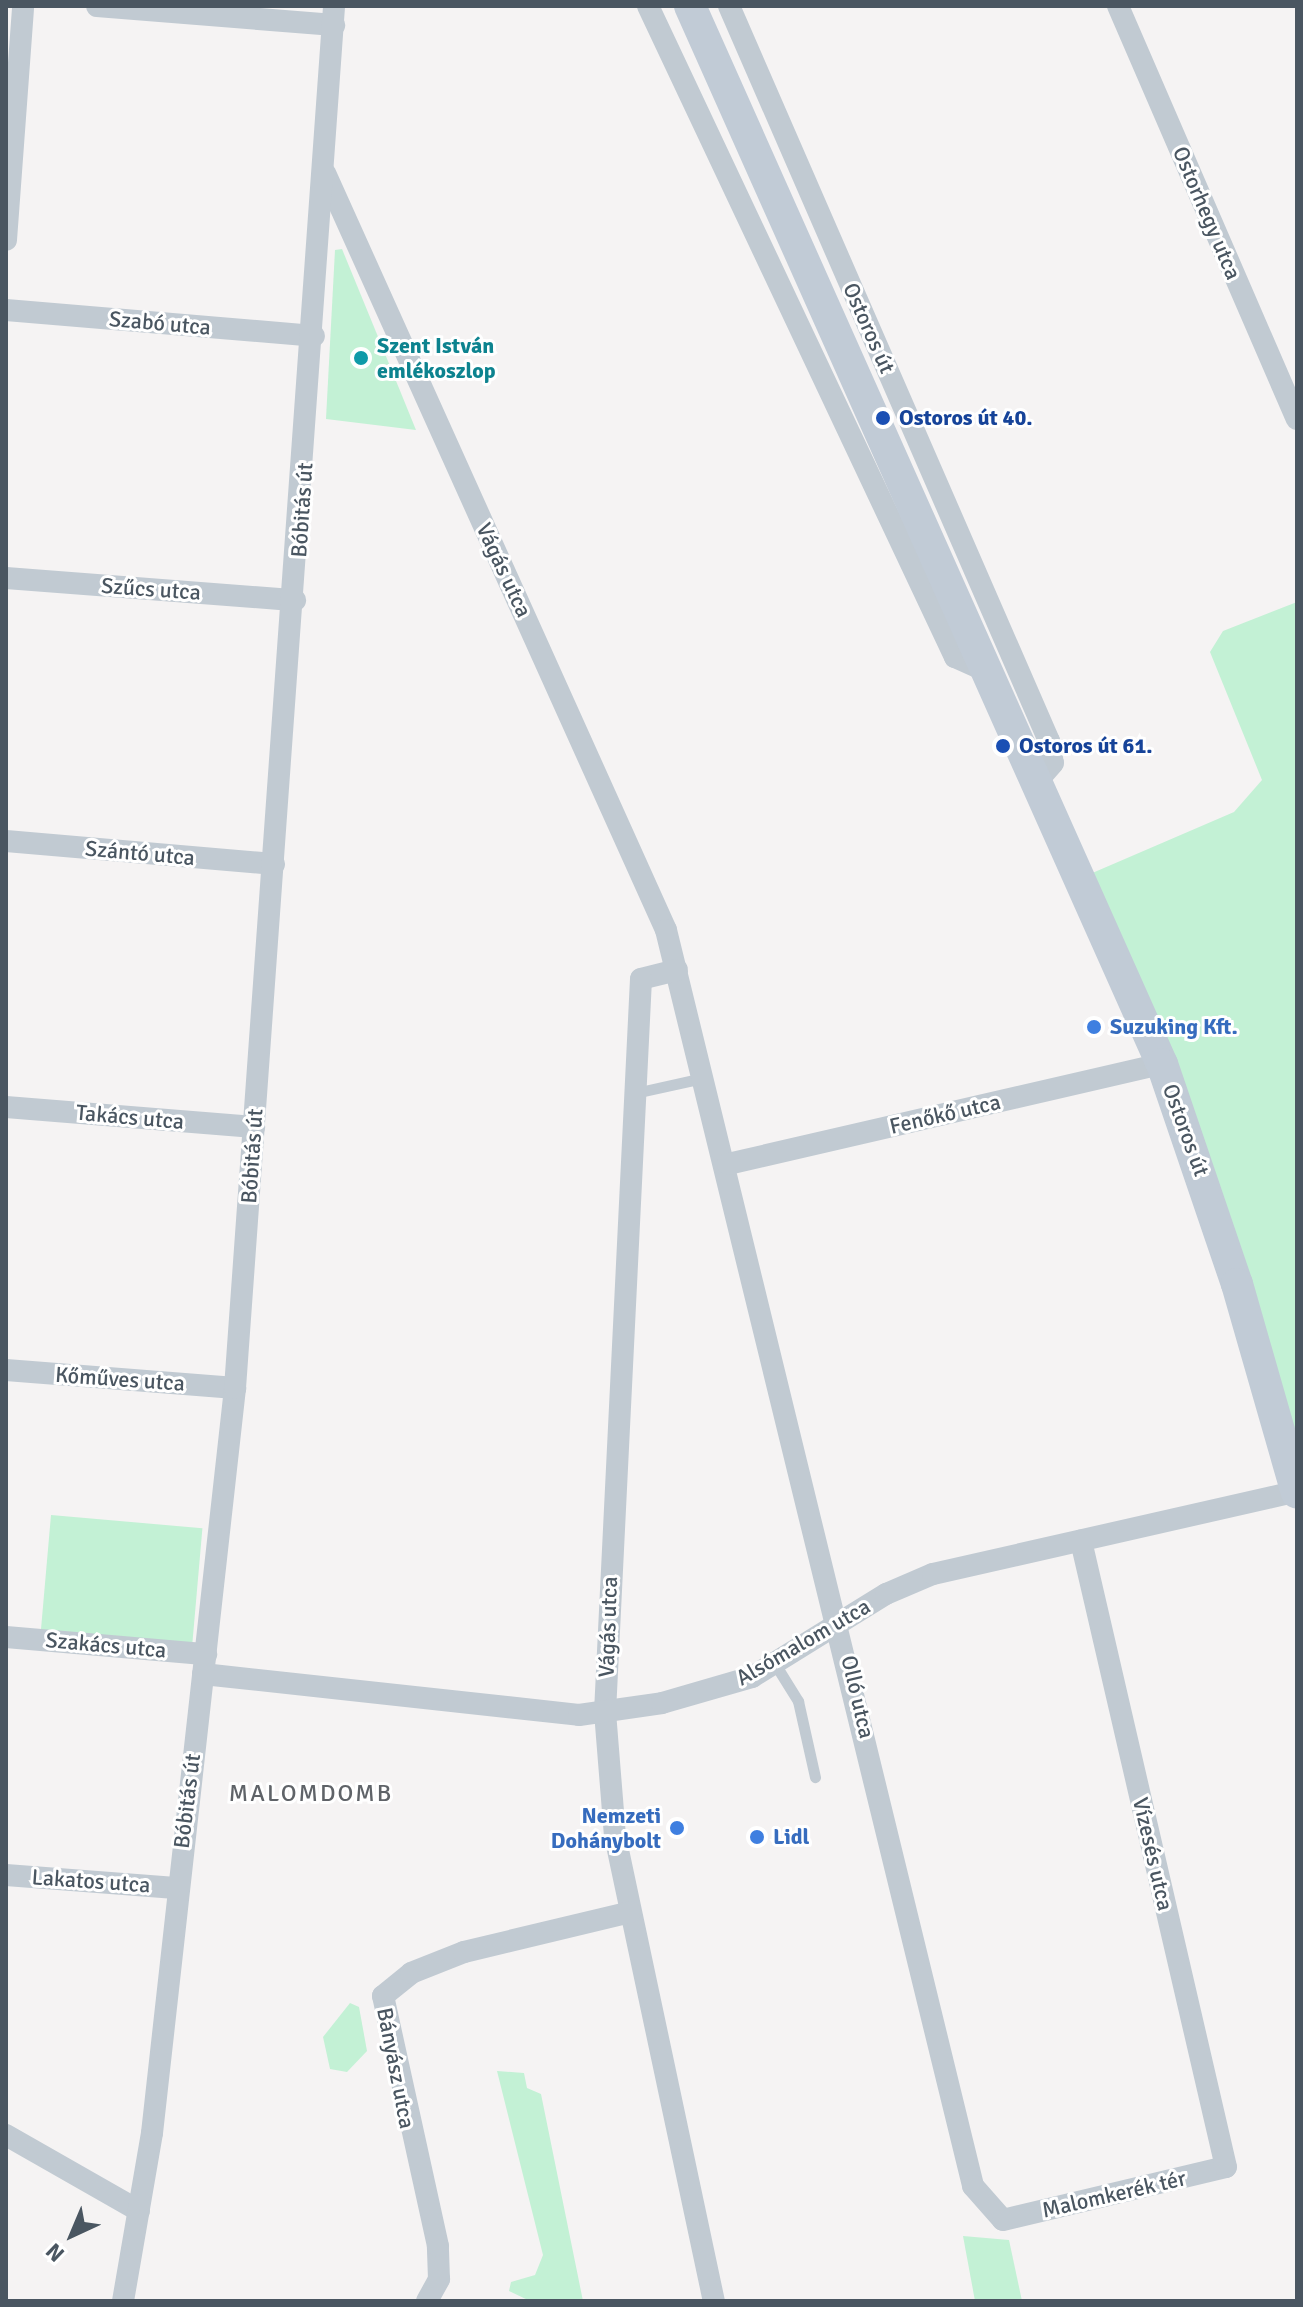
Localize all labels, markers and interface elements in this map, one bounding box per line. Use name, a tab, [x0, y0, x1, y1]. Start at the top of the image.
street label: Ostorhegy utca	[1167, 143, 1247, 283]
street label: Ostoros út	[837, 279, 901, 377]
street label: Szabó utca	[108, 305, 212, 341]
place label: Szent István emlékoszlop	[377, 332, 496, 384]
marker: Szent István emlékoszlop	[352, 349, 370, 367]
place label: Ostoros út 40.	[899, 405, 1033, 431]
marker: Ostoros út 40.	[874, 409, 892, 427]
street label: Bóbitás út	[286, 462, 318, 558]
street label: Vágás utca	[471, 519, 537, 621]
street label: Szűcs utca	[100, 572, 202, 606]
place label: Ostoros út 61.	[1019, 733, 1153, 759]
marker: Ostoros út 61.	[994, 737, 1012, 755]
street label: Szántó utca	[84, 835, 196, 871]
place label: Suzuking Kft.	[1110, 1014, 1238, 1040]
marker: Suzuking Kft.	[1085, 1018, 1103, 1036]
street label: Ostoros út	[1157, 1080, 1215, 1180]
street label: Fenőkő utca	[887, 1088, 1003, 1140]
street label: Takács utca	[75, 1099, 185, 1135]
street label: Bóbitás út	[236, 1108, 268, 1204]
street label: Kőműves utca	[54, 1361, 186, 1397]
street label: Vágás utca	[593, 1576, 623, 1678]
street label: Alsómalom utca	[731, 1593, 875, 1691]
street label: Szakács utca	[45, 1627, 167, 1663]
street label: Olló utca	[836, 1653, 880, 1741]
street label: Bóbitás út	[168, 1752, 206, 1850]
district label: MALOMDOMB	[229, 1780, 393, 1808]
street label: Vízesés utca	[1127, 1795, 1179, 1913]
place label: Nemzeti Dohánybolt	[551, 1802, 661, 1854]
marker: Nemzeti Dohánybolt	[668, 1819, 686, 1837]
place label: Lidl	[773, 1824, 809, 1850]
marker: Lidl	[748, 1828, 766, 1846]
street label: Lakatos utca	[31, 1864, 151, 1898]
street label: Bányász utca	[371, 2005, 421, 2131]
street label: Malomkerék tér	[1039, 2165, 1189, 2223]
north arrow	[32, 2195, 112, 2275]
text: N	[40, 2238, 70, 2268]

